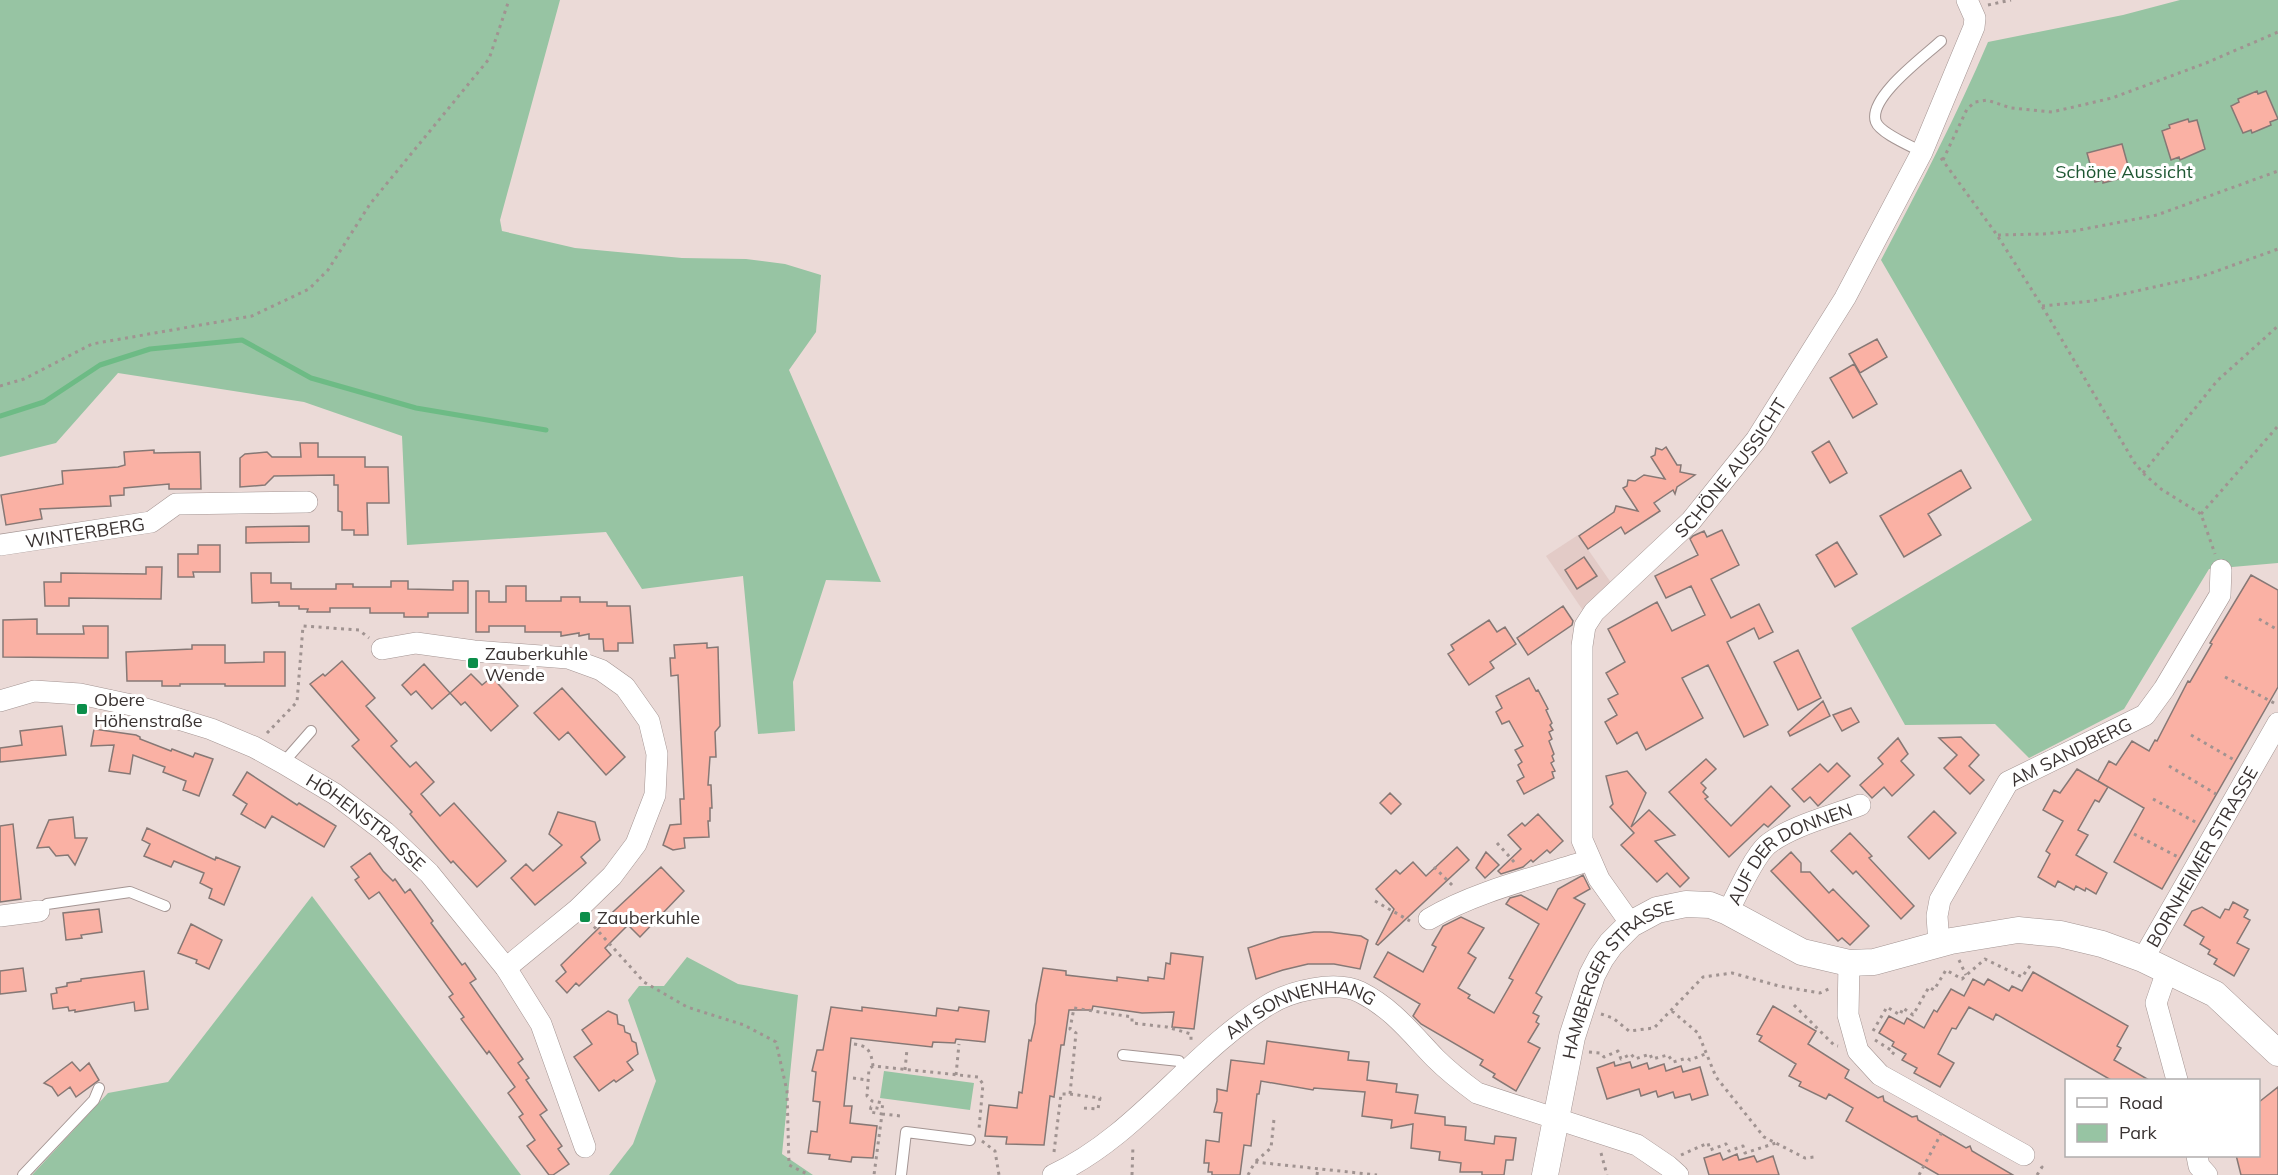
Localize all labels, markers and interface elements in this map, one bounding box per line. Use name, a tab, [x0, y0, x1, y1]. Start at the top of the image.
park label: Schöne Aussicht	[2055, 160, 2193, 183]
street label: SCHÖNE AUSSICHT	[1669, 393, 1791, 542]
street label: WINTERBERG	[24, 512, 146, 552]
place label: Zauberkuhle Wende	[485, 642, 588, 686]
marker: Zauberkuhle Wende	[466, 656, 480, 670]
place label: Obere Höhenstraße	[94, 688, 203, 732]
marker: Obere Höhenstraße	[75, 702, 89, 716]
street label: AM SANDBERG	[2006, 712, 2135, 791]
street label: BORNHEIMER STRASSE	[2141, 762, 2262, 951]
street label: HÖHENSTRASSE	[302, 768, 431, 876]
street label: AUF DER DONNEN	[1722, 797, 1855, 908]
street label: HAMBERGER STRASSE	[1556, 895, 1676, 1061]
place label: Zauberkuhle	[597, 906, 700, 929]
marker: Zauberkuhle	[578, 910, 592, 924]
street label: AM SONNENHANG	[1220, 975, 1380, 1044]
legend	[2065, 1079, 2260, 1157]
text: Road	[2119, 1091, 2163, 1114]
text: Park	[2119, 1121, 2158, 1144]

